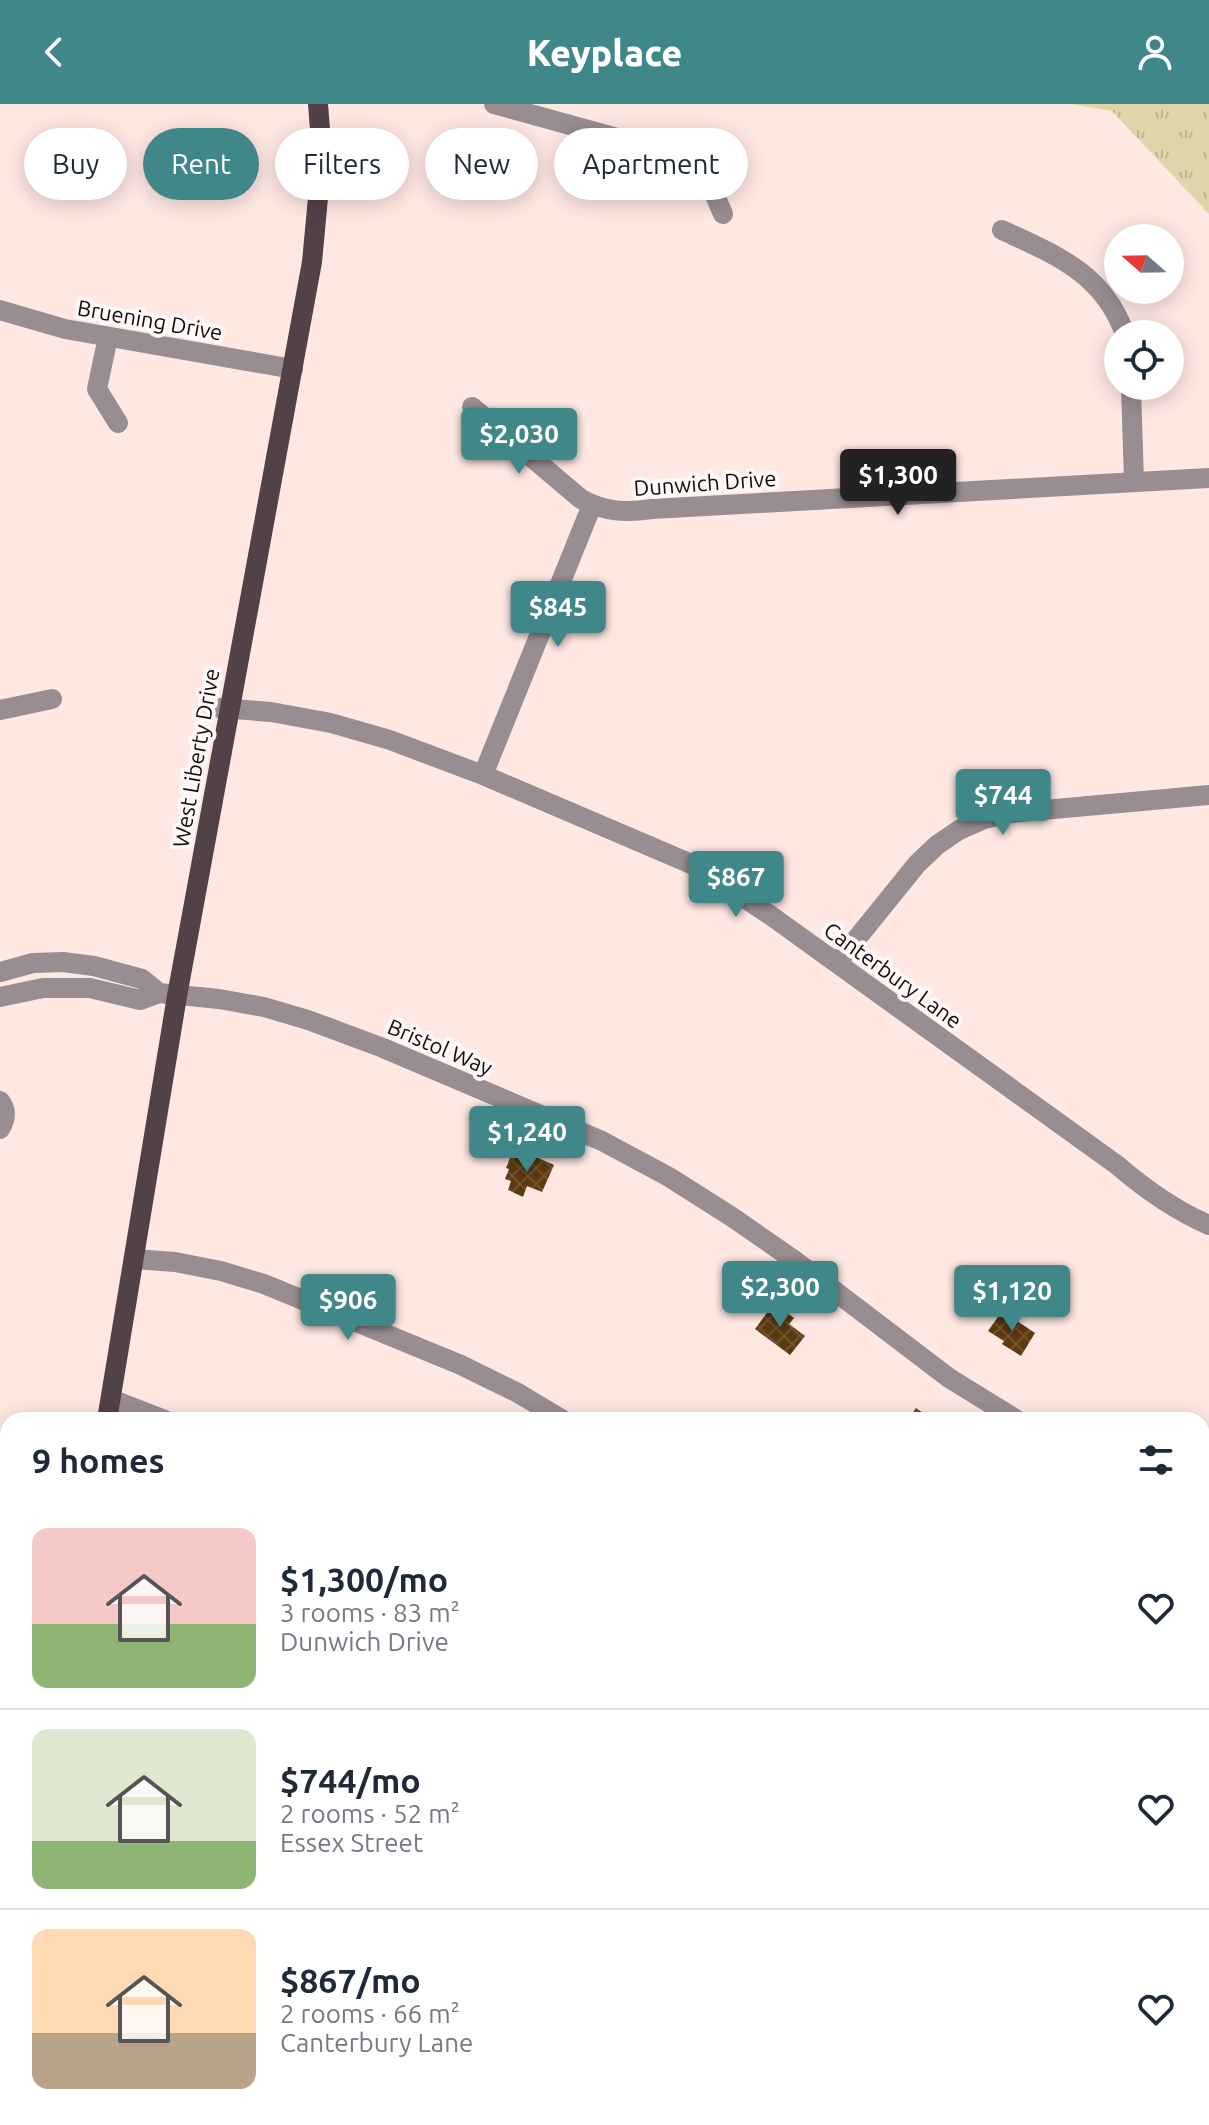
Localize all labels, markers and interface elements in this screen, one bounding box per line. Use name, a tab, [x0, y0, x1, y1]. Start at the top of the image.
icon: back	[32, 30, 76, 74]
icon: person	[1133, 30, 1177, 74]
text: Keyplace	[527, 32, 682, 73]
chip: Buy	[24, 128, 127, 200]
chip: Rent	[143, 128, 259, 200]
chip: Filters	[275, 128, 409, 200]
chip: New	[425, 128, 538, 200]
chip: Apartment	[554, 128, 748, 200]
north arrow	[1104, 224, 1184, 304]
map controls	[1104, 224, 1184, 400]
street label: Bruening Drive	[75, 294, 225, 345]
button: locate	[1104, 320, 1184, 400]
pin: $2,030	[454, 408, 584, 476]
text: $2,030	[479, 419, 559, 448]
pin: $1,300	[833, 449, 963, 517]
text: $1,300	[858, 460, 938, 489]
street label: Dunwich Drive	[633, 465, 777, 500]
pin: $845	[511, 581, 605, 649]
text: $845	[529, 592, 587, 621]
street label: West Liberty Drive	[167, 666, 224, 850]
pin: $744	[956, 769, 1050, 837]
text: $744	[974, 780, 1032, 809]
pin: $867	[689, 851, 783, 919]
text: $867	[707, 862, 765, 891]
street label: Canterbury Lane	[820, 916, 967, 1033]
street label: Bristol Way	[384, 1013, 497, 1080]
pin: $1,240	[462, 1106, 592, 1174]
text: $1,240	[487, 1117, 567, 1146]
pin: $2,300	[715, 1261, 845, 1329]
pin: $1,120	[947, 1265, 1077, 1333]
text: $2,300	[740, 1272, 820, 1301]
pin: $906	[301, 1274, 395, 1342]
text: $1,120	[972, 1276, 1052, 1305]
text: $906	[319, 1285, 377, 1314]
icon: filters	[1134, 1438, 1178, 1482]
text: 9 homes	[32, 1441, 165, 1479]
icon: home	[96, 1560, 192, 1656]
text: $1,300/mo	[280, 1560, 448, 1598]
icon: heart	[1134, 1586, 1178, 1630]
text: 3 rooms · 83 m²	[280, 1598, 460, 1627]
text: Dunwich Drive	[280, 1627, 449, 1656]
icon: home	[96, 1761, 192, 1857]
text: $744/mo	[280, 1761, 421, 1799]
icon: heart	[1134, 1787, 1178, 1831]
text: 2 rooms · 52 m²	[280, 1799, 460, 1828]
text: Essex Street	[280, 1828, 423, 1857]
icon: home	[96, 1961, 192, 2057]
text: $867/mo	[280, 1961, 421, 1999]
icon: heart	[1134, 1987, 1178, 2031]
text: 2 rooms · 66 m²	[280, 1999, 460, 2028]
text: Canterbury Lane	[280, 2028, 473, 2057]

